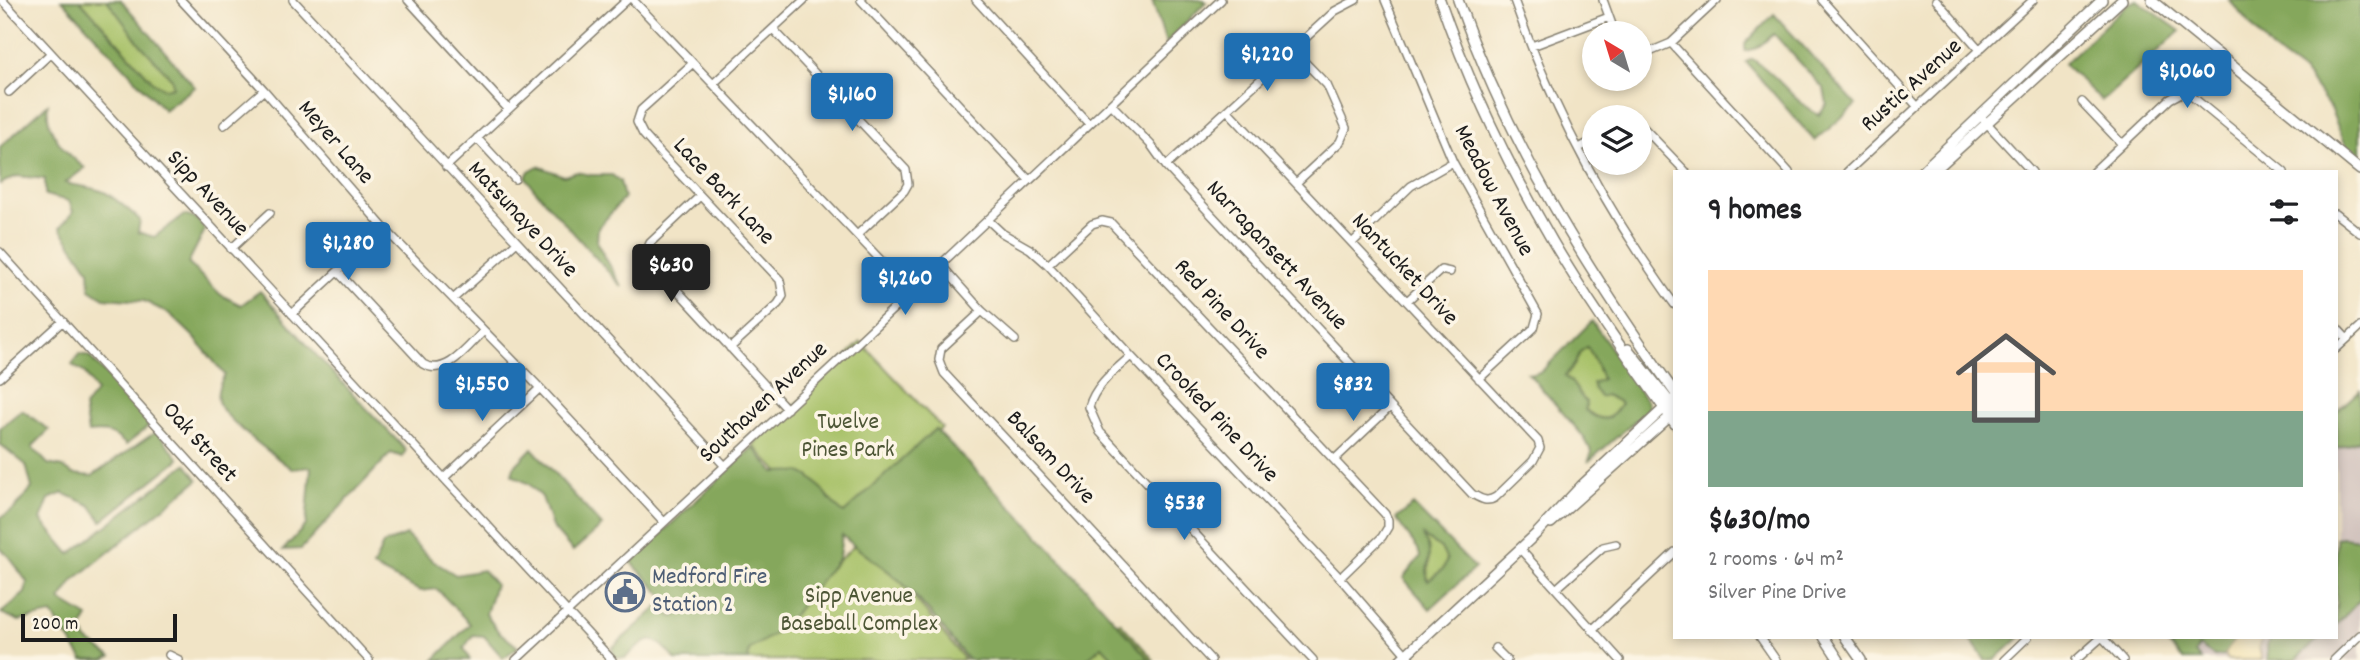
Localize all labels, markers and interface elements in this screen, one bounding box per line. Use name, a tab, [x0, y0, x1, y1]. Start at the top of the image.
north arrow	[1582, 21, 1652, 91]
map controls	[1582, 21, 1652, 175]
street label: Rustic Avenue	[1854, 31, 1970, 141]
pin: $1,220	[1210, 34, 1324, 93]
text: $1,220	[1240, 39, 1294, 72]
pin: $1,060	[2130, 50, 2244, 110]
text: $1,060	[2158, 56, 2216, 89]
pin: $1,160	[795, 74, 909, 133]
text: $1,160	[827, 79, 877, 112]
street label: Meyer Lane	[289, 93, 381, 193]
button: layers	[1582, 105, 1652, 175]
street label: Meadow Avenue	[1444, 119, 1542, 263]
street label: Lace Bark Lane	[664, 131, 782, 253]
street label: Sipp Avenue	[158, 143, 256, 245]
street label: Matsunaye Drive	[459, 154, 585, 286]
street label: Narragansett Avenue	[1197, 173, 1355, 339]
text: 9 homes	[1708, 191, 1802, 234]
icon: filters	[2265, 193, 2303, 231]
street label: Nantucket Drive	[1342, 206, 1466, 334]
pin: $1,280	[291, 222, 405, 282]
text: $1,280	[322, 228, 374, 261]
pin: $630	[630, 244, 712, 304]
text: $630	[648, 250, 694, 283]
street label: Red Pine Drive	[1165, 252, 1277, 368]
pin: $1,260	[848, 258, 962, 317]
text: $1,260	[878, 263, 932, 296]
icon: home	[1943, 315, 2069, 441]
street label: Southaven Avenue	[692, 334, 836, 472]
street label: Crooked Pine Drive	[1146, 345, 1286, 491]
pin: $1,550	[425, 364, 539, 423]
pin: $832	[1312, 364, 1394, 423]
text: $1,550	[455, 369, 509, 402]
text: $832	[1332, 369, 1374, 402]
street label: Oak Street	[153, 395, 245, 491]
street label: Balsam Drive	[997, 403, 1103, 513]
park label: Twelve Pines Park	[801, 406, 895, 468]
pin: $538	[1143, 482, 1225, 542]
text: $538	[1163, 488, 1205, 521]
text: $630/mo	[1708, 501, 1810, 544]
text: 2 rooms · 64 m²	[1708, 544, 1844, 577]
place label: Medford Fire Station 2	[652, 561, 767, 623]
public building icon: Medford Fire Station 2	[604, 571, 646, 613]
text: Silver Pine Drive	[1708, 577, 1846, 610]
park label: Sipp Avenue Baseball Complex	[780, 580, 938, 642]
scale bar	[21, 611, 177, 643]
text: 200 m	[32, 612, 78, 639]

